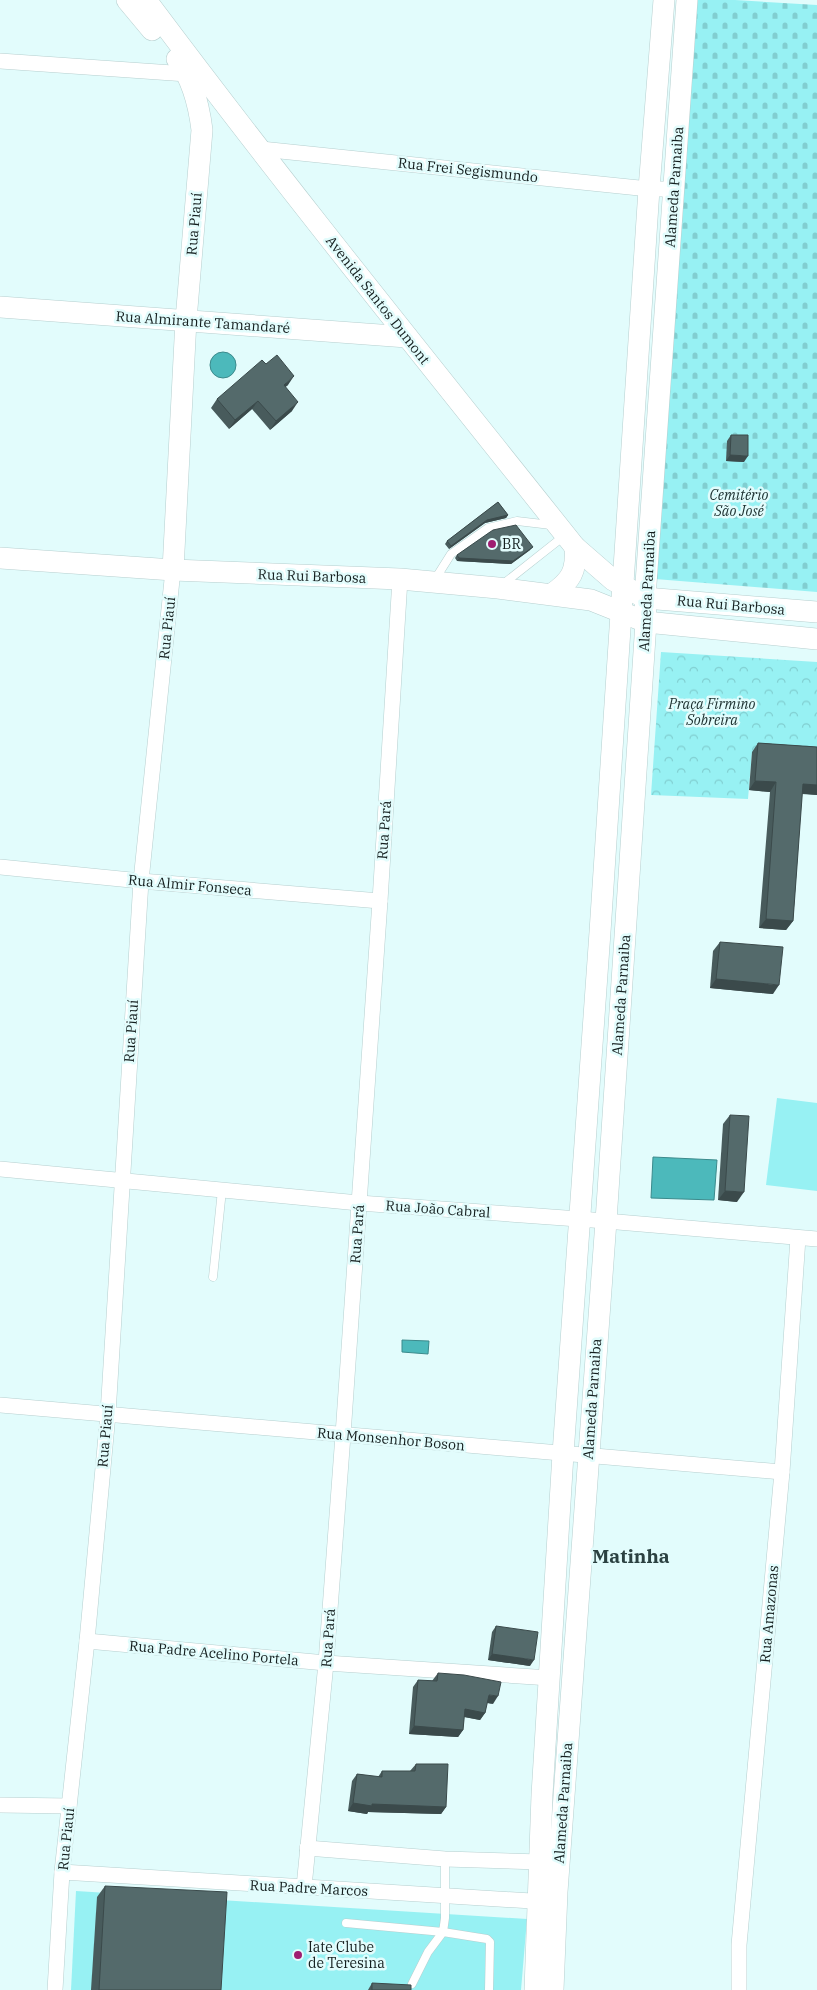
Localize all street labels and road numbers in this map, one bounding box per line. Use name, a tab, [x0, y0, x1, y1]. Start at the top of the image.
street label: Alameda Parnaiba	[661, 126, 687, 248]
street label: Rua Frei Segismundo	[397, 154, 539, 186]
street label: Rua Piauí	[182, 192, 206, 256]
street label: Avenida Santos Dumont	[322, 232, 434, 368]
street label: Rua Almirante Tamandaré	[115, 307, 291, 337]
street label: Alameda Parnaiba	[635, 530, 659, 652]
street label: Rua Rui Barbosa	[257, 565, 367, 587]
street label: Rua Rui Barbosa	[676, 591, 786, 619]
street label: Rua Piauí	[155, 596, 179, 660]
street label: Rua Pará	[373, 800, 395, 860]
street label: Rua Almir Fonseca	[127, 871, 253, 899]
street label: Alameda Parnaiba	[608, 934, 634, 1056]
street label: Rua Piauí	[120, 999, 142, 1063]
street label: Rua João Cabral	[385, 1196, 491, 1222]
street label: Rua Pará	[346, 1204, 368, 1264]
street label: Alameda Parnaiba	[579, 1338, 605, 1460]
street label: Rua Piauí	[93, 1404, 117, 1468]
street label: Rua Monsenhor Boson	[316, 1424, 466, 1454]
street label: Rua Amazonas	[756, 1564, 782, 1663]
street label: Rua Pará	[317, 1608, 339, 1668]
street label: Rua Padre Acelino Portela	[128, 1637, 300, 1669]
street label: Alameda Parnaiba	[550, 1742, 576, 1864]
street label: Rua Piauí	[54, 1807, 78, 1871]
street label: Rua Padre Marcos	[249, 1876, 369, 1900]

